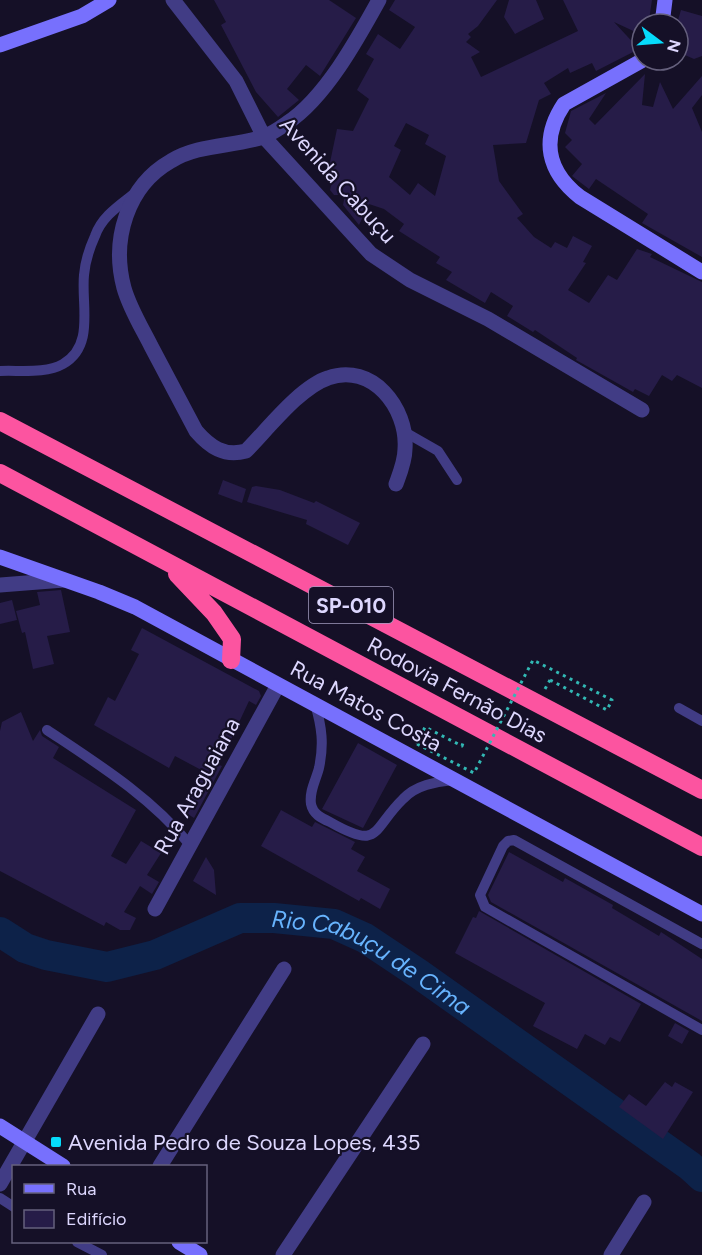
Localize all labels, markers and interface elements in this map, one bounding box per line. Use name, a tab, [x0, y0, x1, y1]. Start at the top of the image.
north arrow	[630, 12, 690, 72]
text: N	[663, 37, 685, 55]
street label: Avenida Cabuçu	[274, 111, 402, 249]
road number: SP-010	[309, 587, 393, 623]
street label: Rodovia Fernão Dias	[362, 631, 552, 749]
street label: Rua Matos Costa	[286, 655, 446, 757]
street label: Rua Araguaiana	[148, 713, 246, 859]
water label: Rio Cabuçu de Cima	[270, 903, 477, 1021]
place label: Avenida Pedro de Souza Lopes, 435	[68, 1129, 420, 1156]
marker: Avenida Pedro de Souza Lopes, 435	[49, 1135, 63, 1149]
legend	[12, 1165, 207, 1243]
text: Rua	[66, 1178, 97, 1200]
text: Edifício	[66, 1208, 127, 1230]

